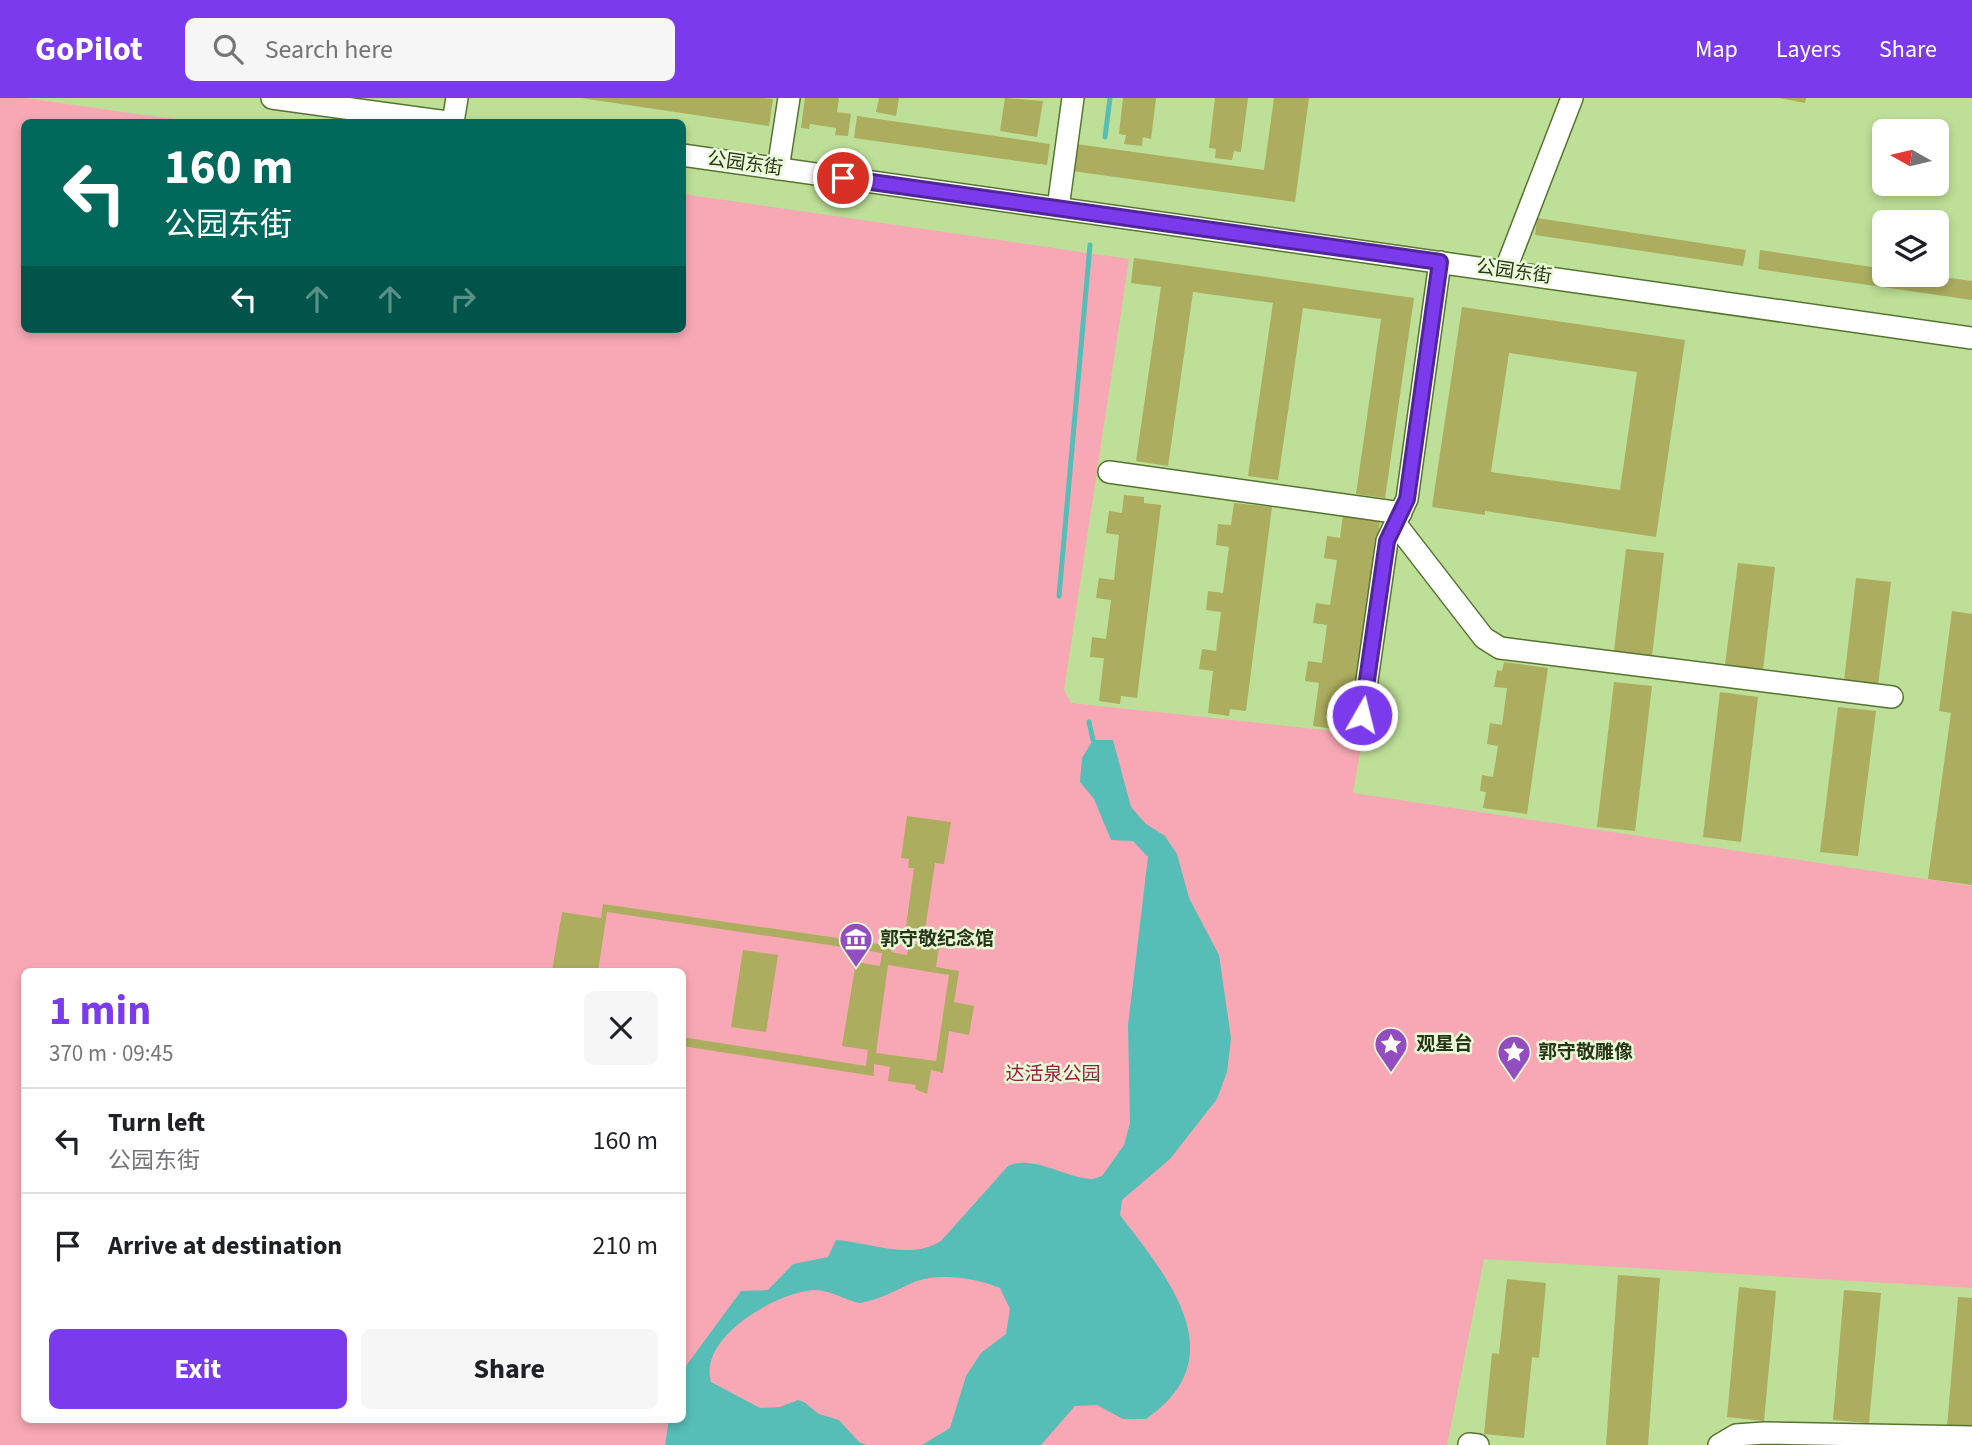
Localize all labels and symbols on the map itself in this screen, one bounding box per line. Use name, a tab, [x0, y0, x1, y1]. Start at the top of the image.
north arrow	[1872, 119, 1950, 196]
street label: 公园东街	[705, 145, 785, 183]
pin	[813, 148, 873, 208]
street label: 公园东街	[1474, 253, 1554, 291]
position arrow	[1325, 678, 1399, 752]
museum icon: 郭守敬纪念馆	[837, 920, 875, 969]
place label: 郭守敬纪念馆	[880, 926, 994, 953]
place icon: 观星台	[1372, 1025, 1410, 1074]
place label: 观星台	[1416, 1031, 1473, 1058]
place icon: 郭守敬雕像	[1495, 1033, 1533, 1082]
place label: 郭守敬雕像	[1538, 1039, 1633, 1066]
park label: 达活泉公园	[1005, 1061, 1101, 1088]

